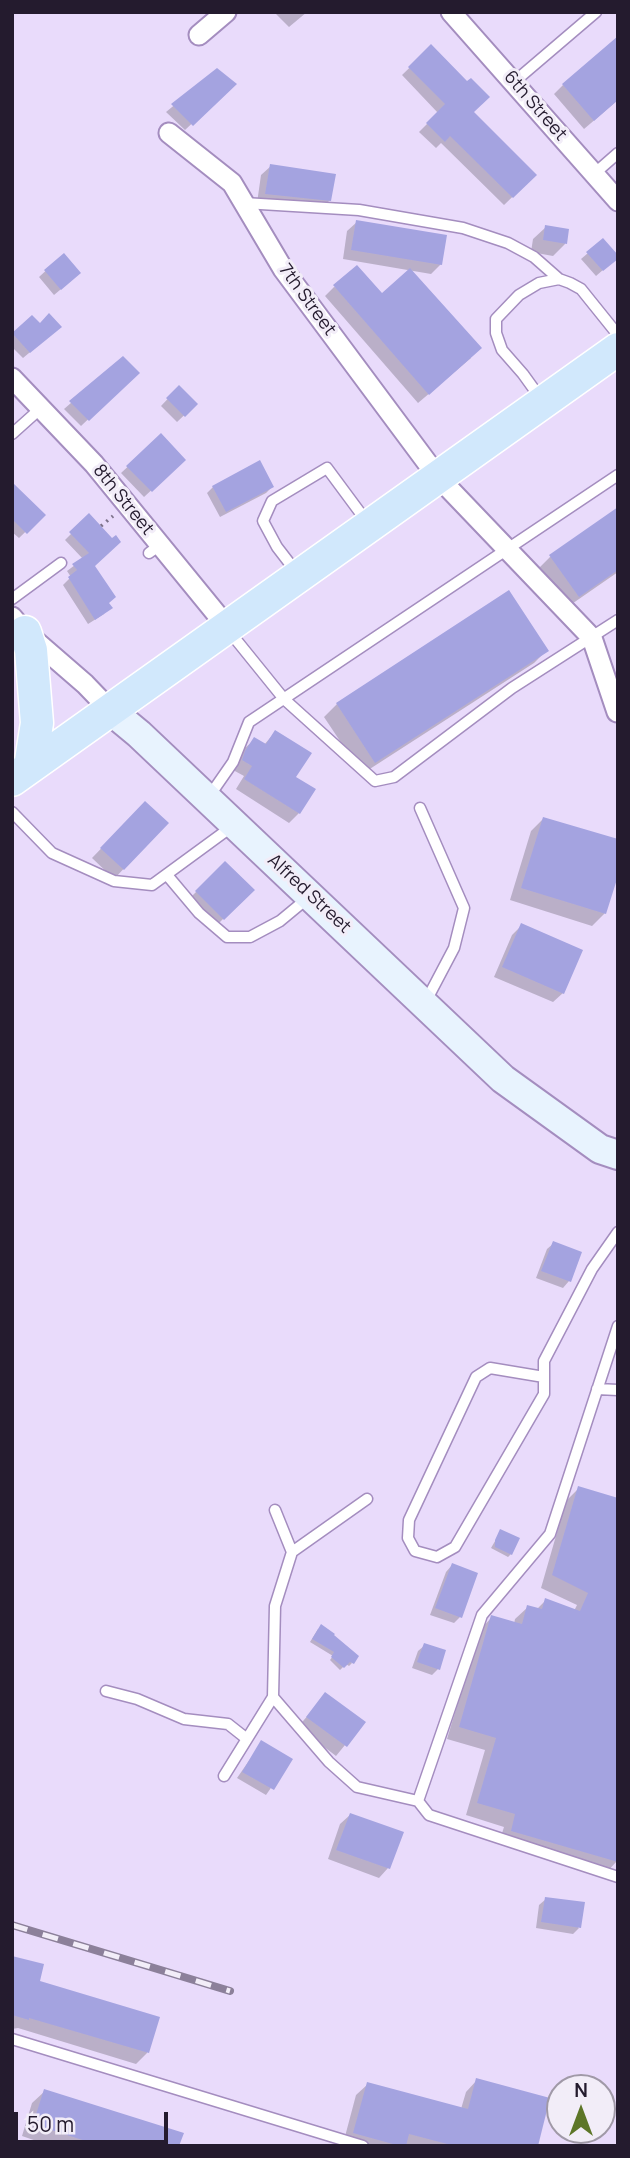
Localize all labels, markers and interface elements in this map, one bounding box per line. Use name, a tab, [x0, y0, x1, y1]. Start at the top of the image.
street label: 6th Street	[499, 67, 571, 145]
street label: 7th Street	[274, 260, 340, 340]
street label: 8th Street	[88, 460, 158, 540]
street label: Alfred Street	[263, 850, 355, 938]
north arrow	[546, 2074, 616, 2144]
text: N	[574, 2077, 588, 2103]
scale bar	[18, 2098, 172, 2142]
text: 50 m	[27, 2110, 74, 2138]

